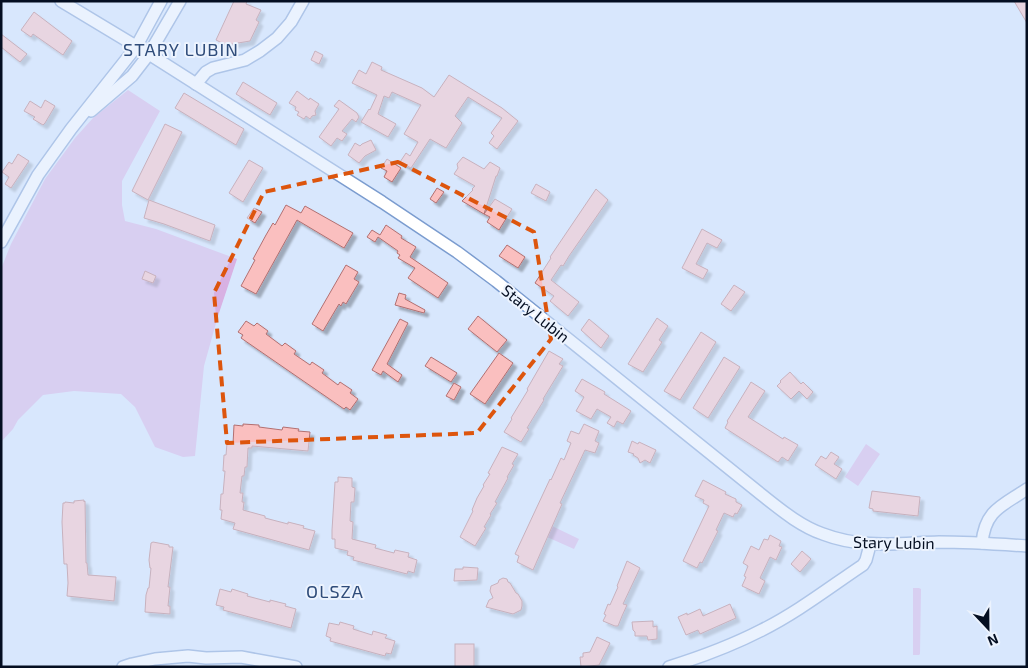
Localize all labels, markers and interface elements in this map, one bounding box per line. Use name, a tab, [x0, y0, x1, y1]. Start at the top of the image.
district label: STARY LUBIN	[123, 38, 239, 60]
street label: Stary Lubin	[498, 280, 574, 346]
street label: Stary Lubin	[853, 532, 935, 552]
district label: OLSZA	[306, 580, 364, 602]
north arrow	[963, 603, 1013, 653]
text: N	[985, 631, 1001, 650]

